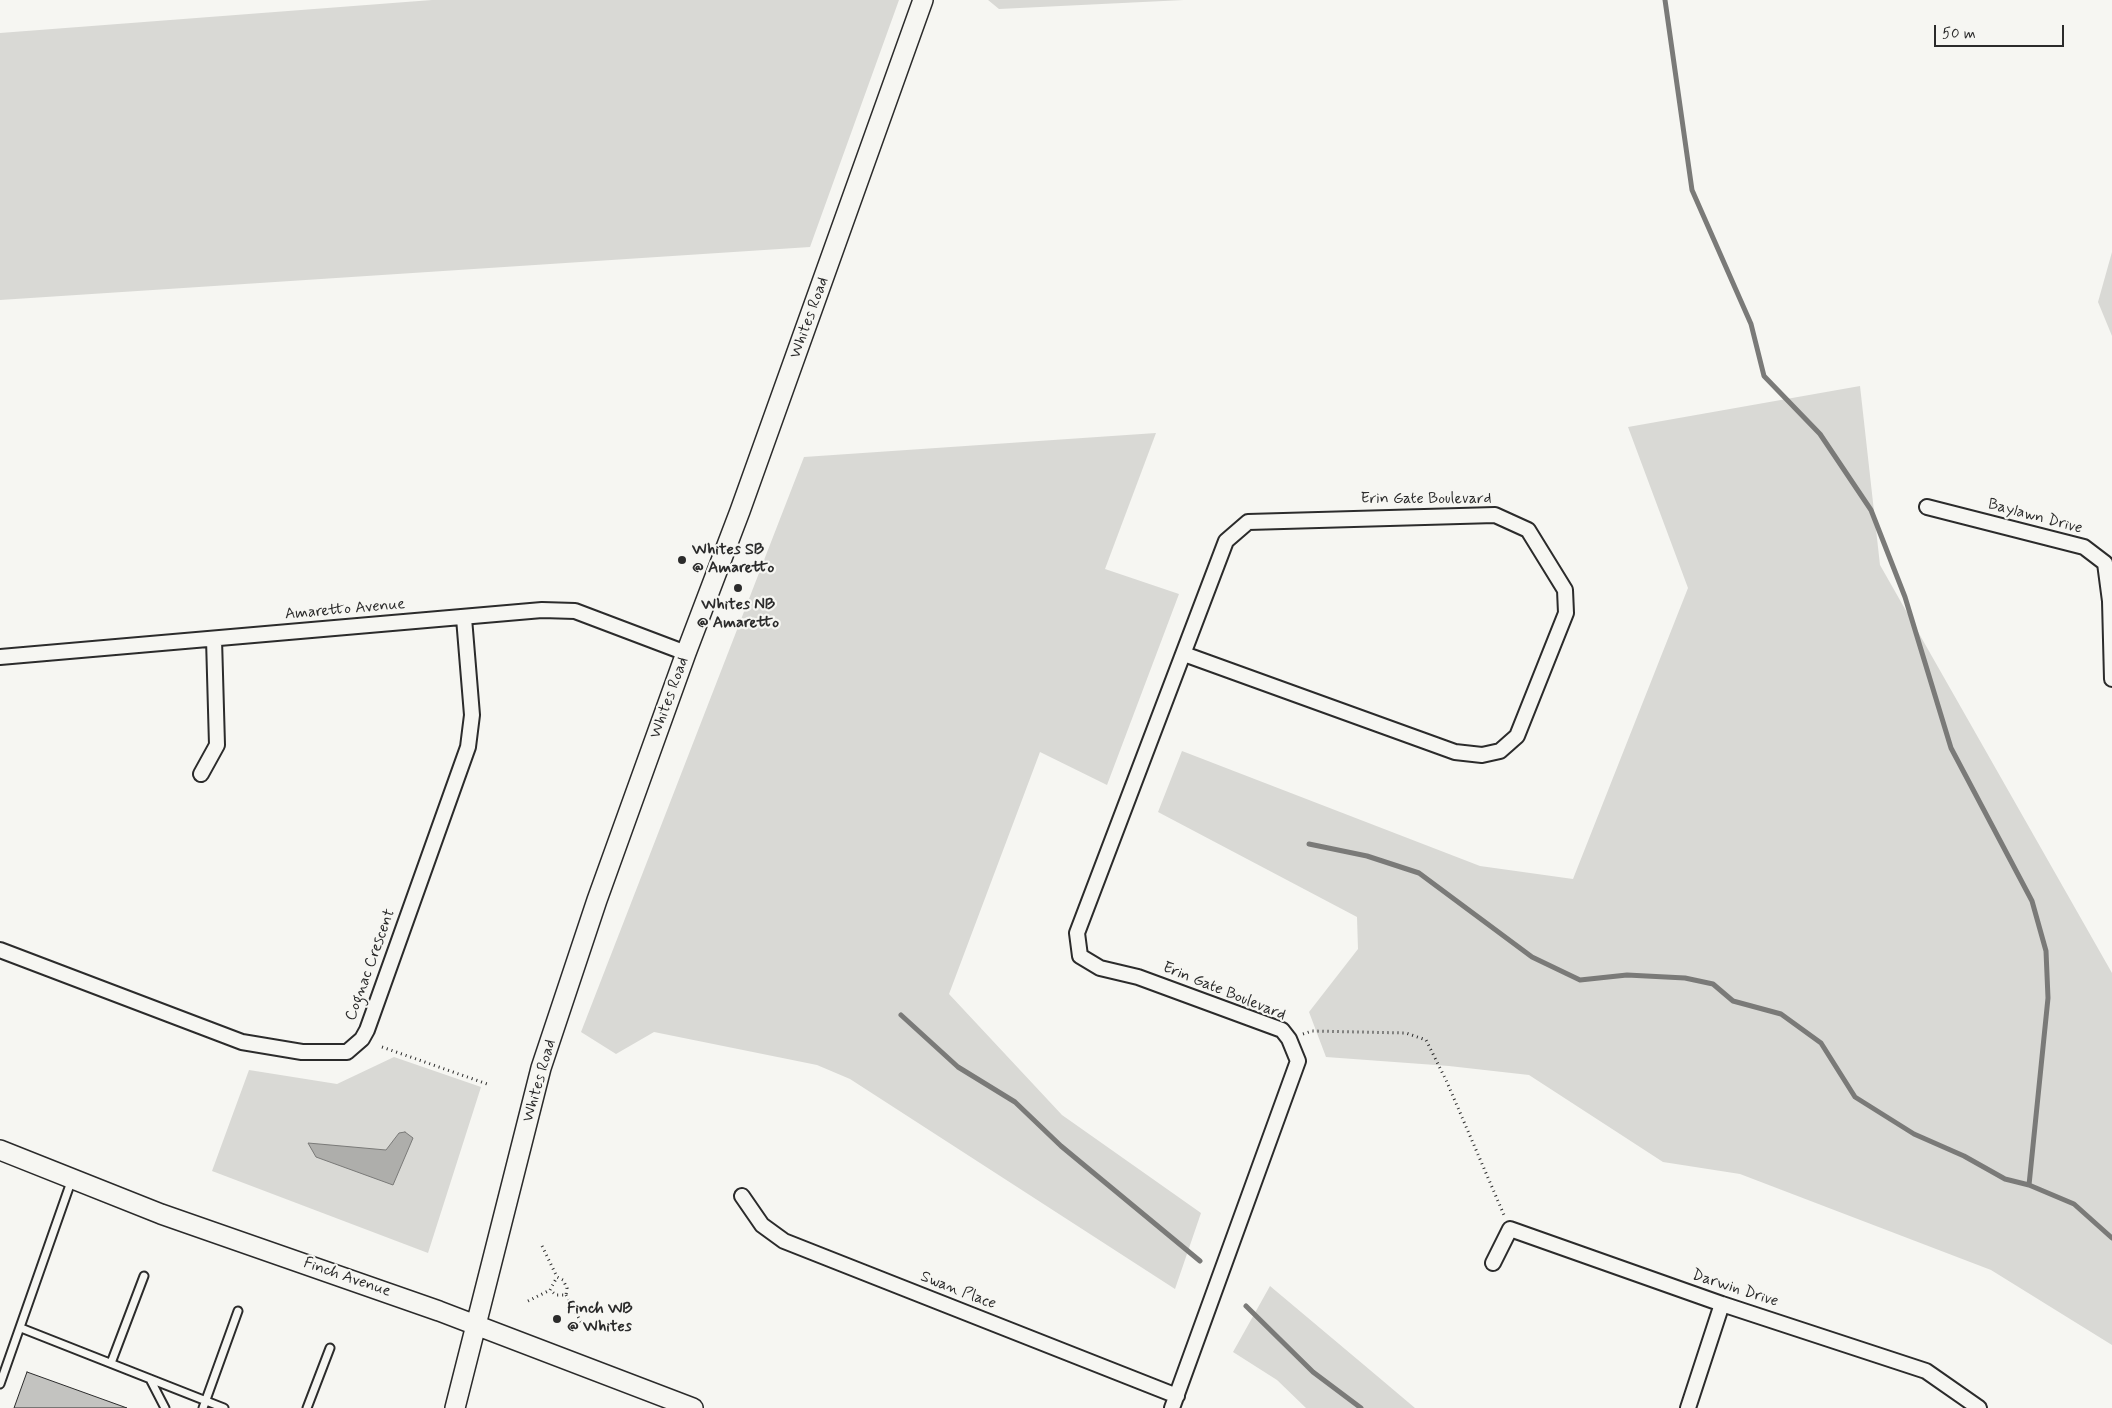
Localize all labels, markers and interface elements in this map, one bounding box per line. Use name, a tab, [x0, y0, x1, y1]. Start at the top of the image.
scale bar	[1937, 15, 2067, 47]
text: 50 m	[1942, 24, 1976, 44]
street label: Whites Road	[786, 275, 834, 361]
street label: Erin Gate Boulevard	[1360, 490, 1492, 510]
street label: Baylawn Drive	[1986, 495, 2084, 539]
place label: Whites SB @ Amaretto	[692, 541, 774, 579]
marker: Whites SB @ Amaretto	[676, 554, 688, 566]
marker: Whites NB @ Amaretto	[732, 582, 744, 594]
street label: Amaretto Avenue	[284, 595, 406, 625]
place label: Whites NB @ Amaretto	[697, 596, 779, 634]
street label: Whites Road	[646, 655, 694, 741]
street label: Cognac Crescent	[342, 906, 400, 1024]
street label: Erin Gate Boulevard	[1160, 959, 1288, 1025]
street label: Whites Road	[519, 1037, 561, 1125]
street label: Finch Avenue	[301, 1254, 393, 1302]
street label: Darwin Drive	[1689, 1266, 1781, 1312]
street label: Swan Place	[917, 1268, 999, 1314]
place label: Finch WB @ Whites	[567, 1300, 632, 1338]
marker: Finch WB @ Whites	[551, 1313, 563, 1325]

